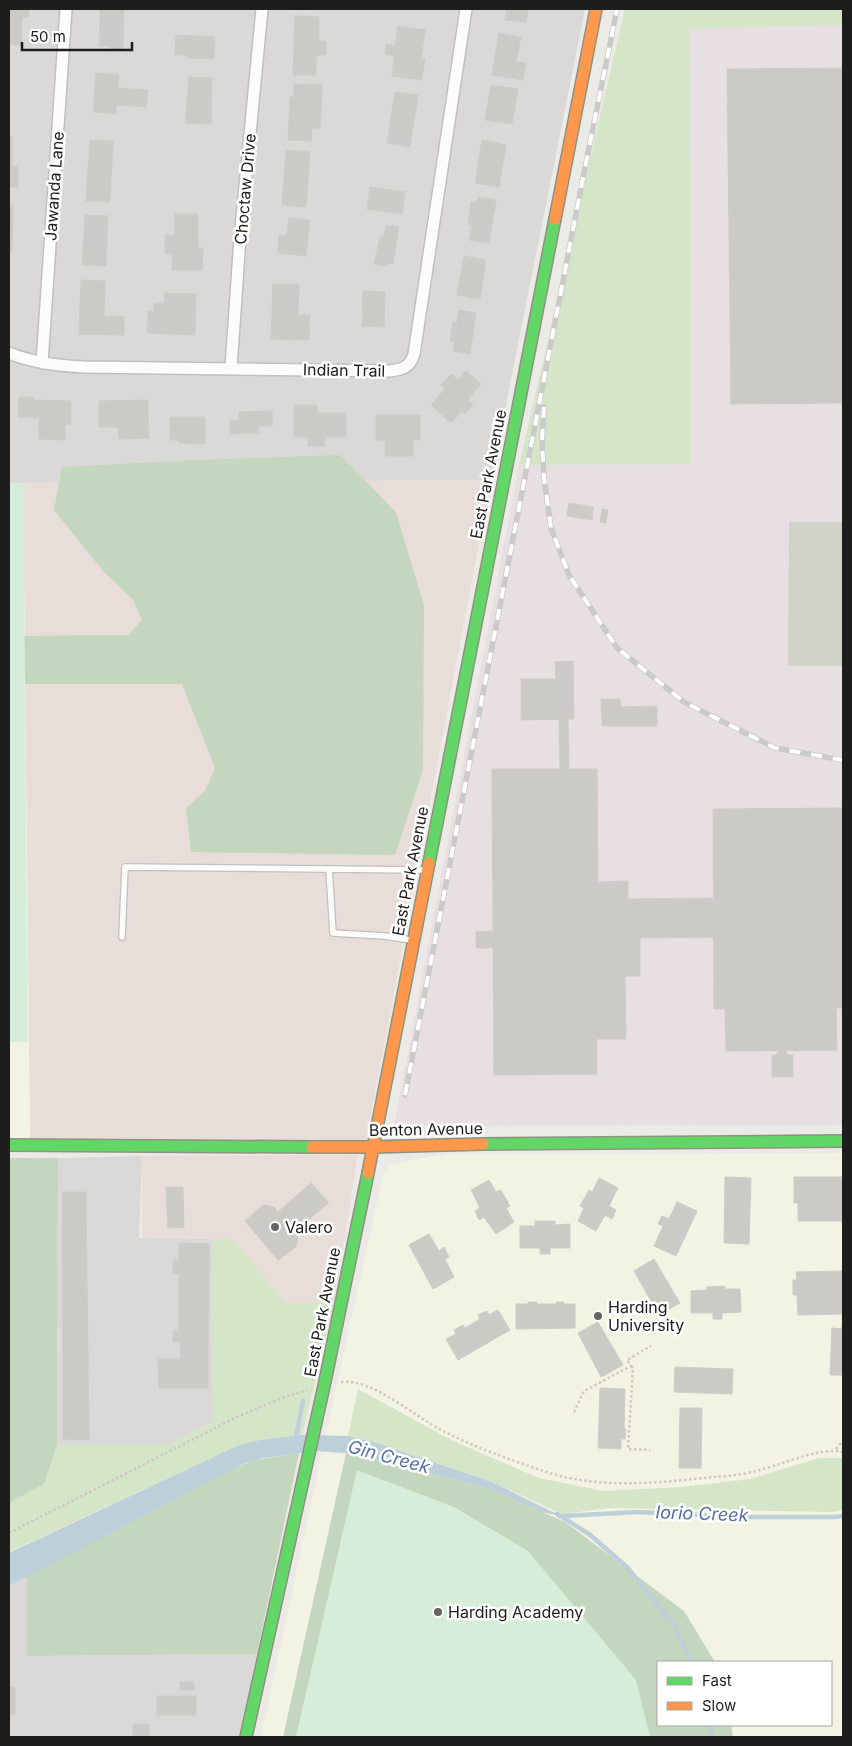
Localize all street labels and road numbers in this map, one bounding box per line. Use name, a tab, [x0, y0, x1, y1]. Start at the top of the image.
street label: Jawanda Lane	[40, 131, 68, 241]
street label: Choctaw Drive	[230, 133, 260, 245]
street label: Indian Trail	[303, 359, 385, 381]
street label: East Park Avenue	[466, 407, 510, 541]
street label: East Park Avenue	[388, 804, 432, 938]
street label: Benton Avenue	[369, 1118, 483, 1140]
street label: East Park Avenue	[300, 1245, 344, 1379]

